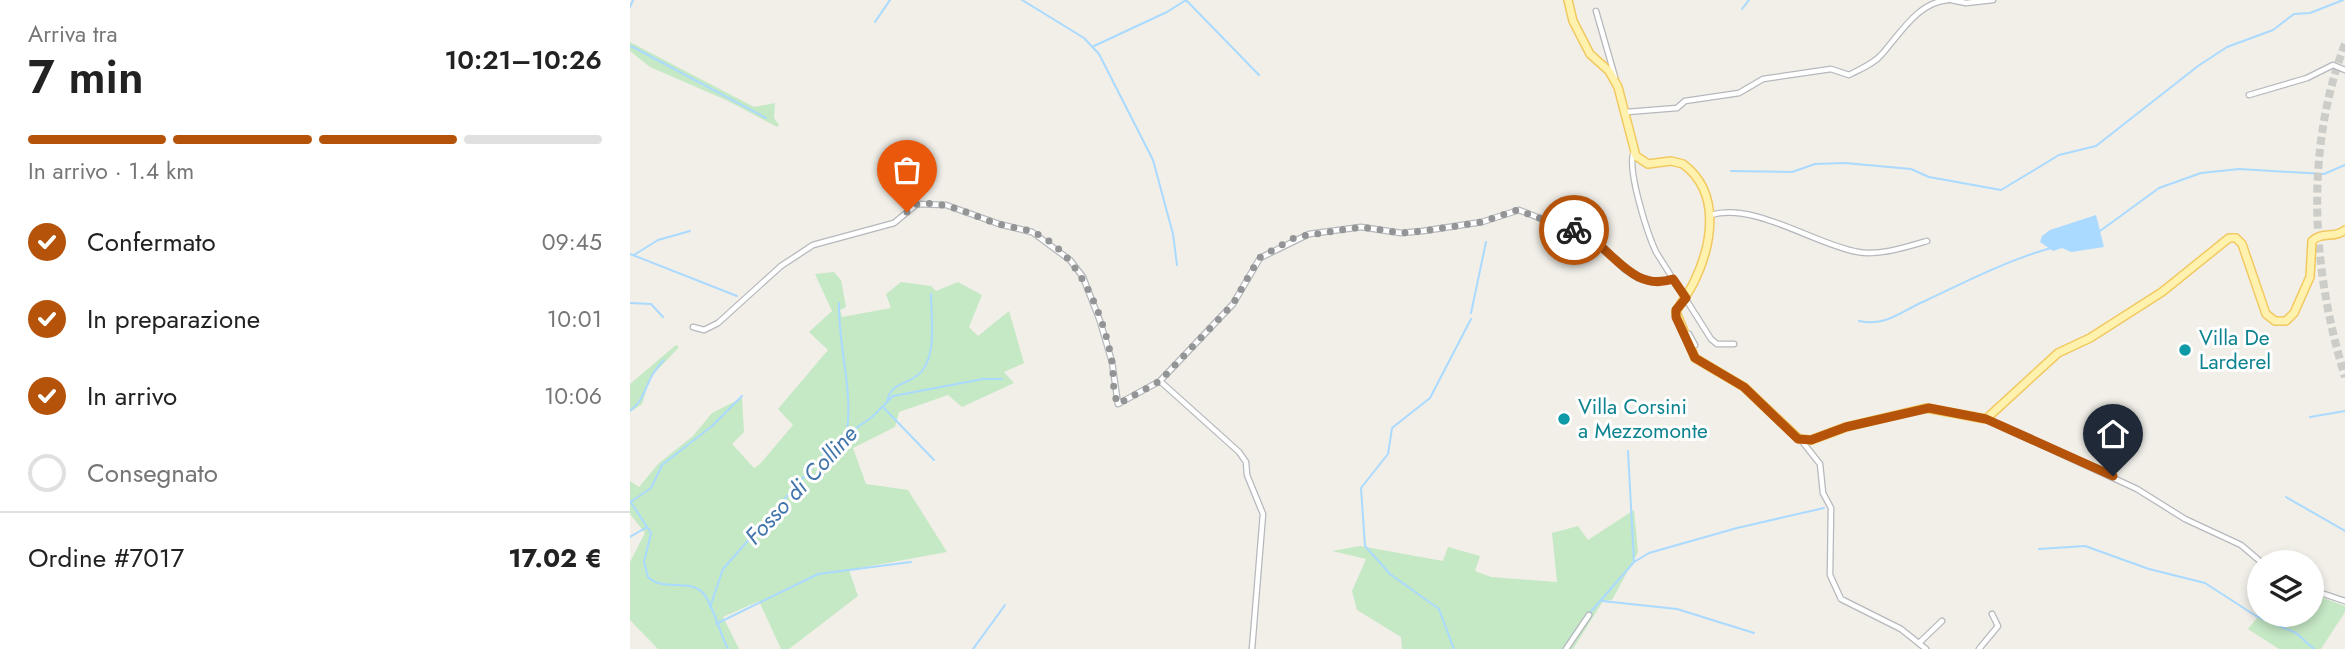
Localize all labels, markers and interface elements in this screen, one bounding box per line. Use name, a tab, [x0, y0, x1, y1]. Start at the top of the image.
text: Arriva tra	[28, 17, 118, 51]
text: 10:21–10:26	[445, 41, 602, 79]
text: 7 min	[28, 44, 144, 110]
pin	[877, 140, 937, 212]
icon: bag	[888, 151, 926, 189]
text: In arrivo · 1.4 km	[28, 154, 194, 188]
courier	[1539, 195, 1609, 265]
icon: bike	[1555, 211, 1593, 249]
icon: check	[28, 223, 66, 261]
text: Confermato	[87, 223, 216, 261]
text: 09:45	[542, 225, 602, 259]
icon: check	[28, 300, 66, 338]
text: In preparazione	[87, 300, 260, 338]
text: 10:01	[547, 302, 602, 336]
place label: Villa De Larderel	[2199, 323, 2271, 377]
marker: Villa De Larderel	[2177, 342, 2193, 358]
icon: check	[28, 377, 66, 415]
text: In arrivo	[87, 377, 177, 415]
text: 10:06	[544, 379, 602, 413]
place label: Villa Corsini a Mezzomonte	[1578, 392, 1708, 446]
pin	[2083, 404, 2143, 476]
marker: Villa Corsini a Mezzomonte	[1556, 411, 1572, 427]
icon: home	[2094, 415, 2132, 453]
water label: Fosso di Colline	[737, 417, 866, 552]
text: Consegnato	[87, 454, 218, 492]
text: Ordine #7017	[28, 539, 184, 577]
text: 17.02 €	[508, 539, 602, 577]
map controls	[2247, 550, 2324, 627]
button: layers	[2247, 550, 2324, 627]

